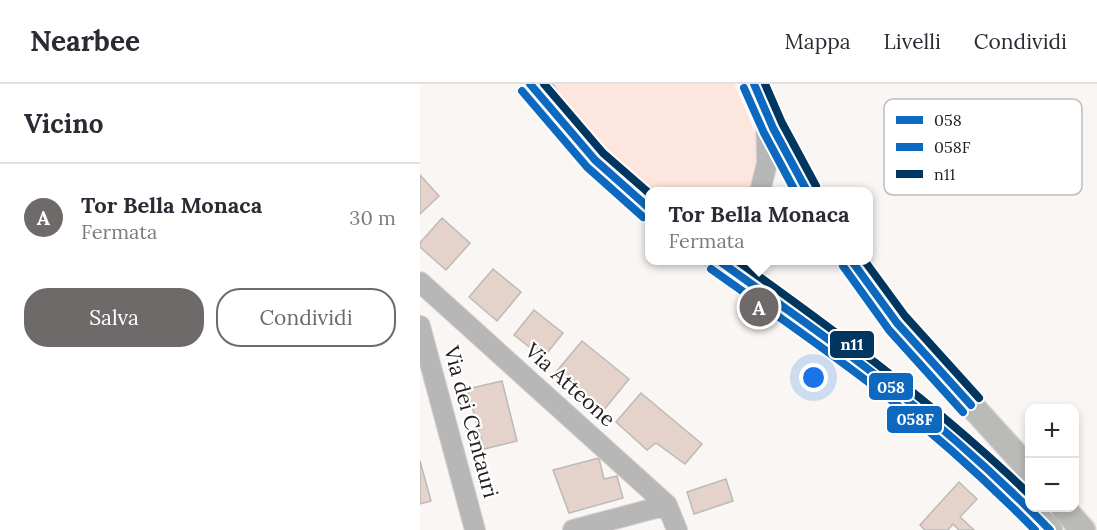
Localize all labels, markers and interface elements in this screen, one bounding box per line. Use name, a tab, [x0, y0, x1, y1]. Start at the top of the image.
text: Nearbee	[30, 23, 140, 59]
text: Mappa	[785, 28, 851, 55]
text: Livelli	[884, 28, 941, 55]
text: Condividi	[974, 28, 1067, 55]
legend	[884, 99, 1082, 195]
text: Vicino	[24, 107, 104, 140]
text: 058	[934, 110, 962, 130]
text: 058F	[934, 137, 971, 157]
text: n11	[934, 164, 956, 184]
popup	[645, 187, 873, 265]
text: Tor Bella Monaca	[81, 191, 262, 219]
text: Tor Bella Monaca	[668, 200, 850, 228]
text: A	[37, 205, 50, 230]
text: 30 m	[349, 205, 396, 230]
text: Fermata	[81, 219, 157, 244]
text: Fermata	[668, 228, 745, 253]
pin: A	[740, 284, 778, 330]
button: Salva	[24, 288, 204, 347]
button: Condividi	[216, 288, 396, 347]
line badge: n11	[829, 330, 875, 359]
text: n11	[840, 334, 864, 354]
street label: Via Atteone	[519, 336, 621, 432]
street label: Via dei Centauri	[438, 342, 505, 501]
your location	[799, 363, 828, 392]
line badge: 058	[868, 372, 914, 401]
text: 058	[877, 377, 905, 397]
map controls	[1025, 404, 1079, 512]
button: +	[1025, 404, 1079, 458]
line badge: 058F	[886, 405, 943, 434]
text: 058F	[896, 409, 934, 429]
button: −	[1025, 458, 1079, 512]

